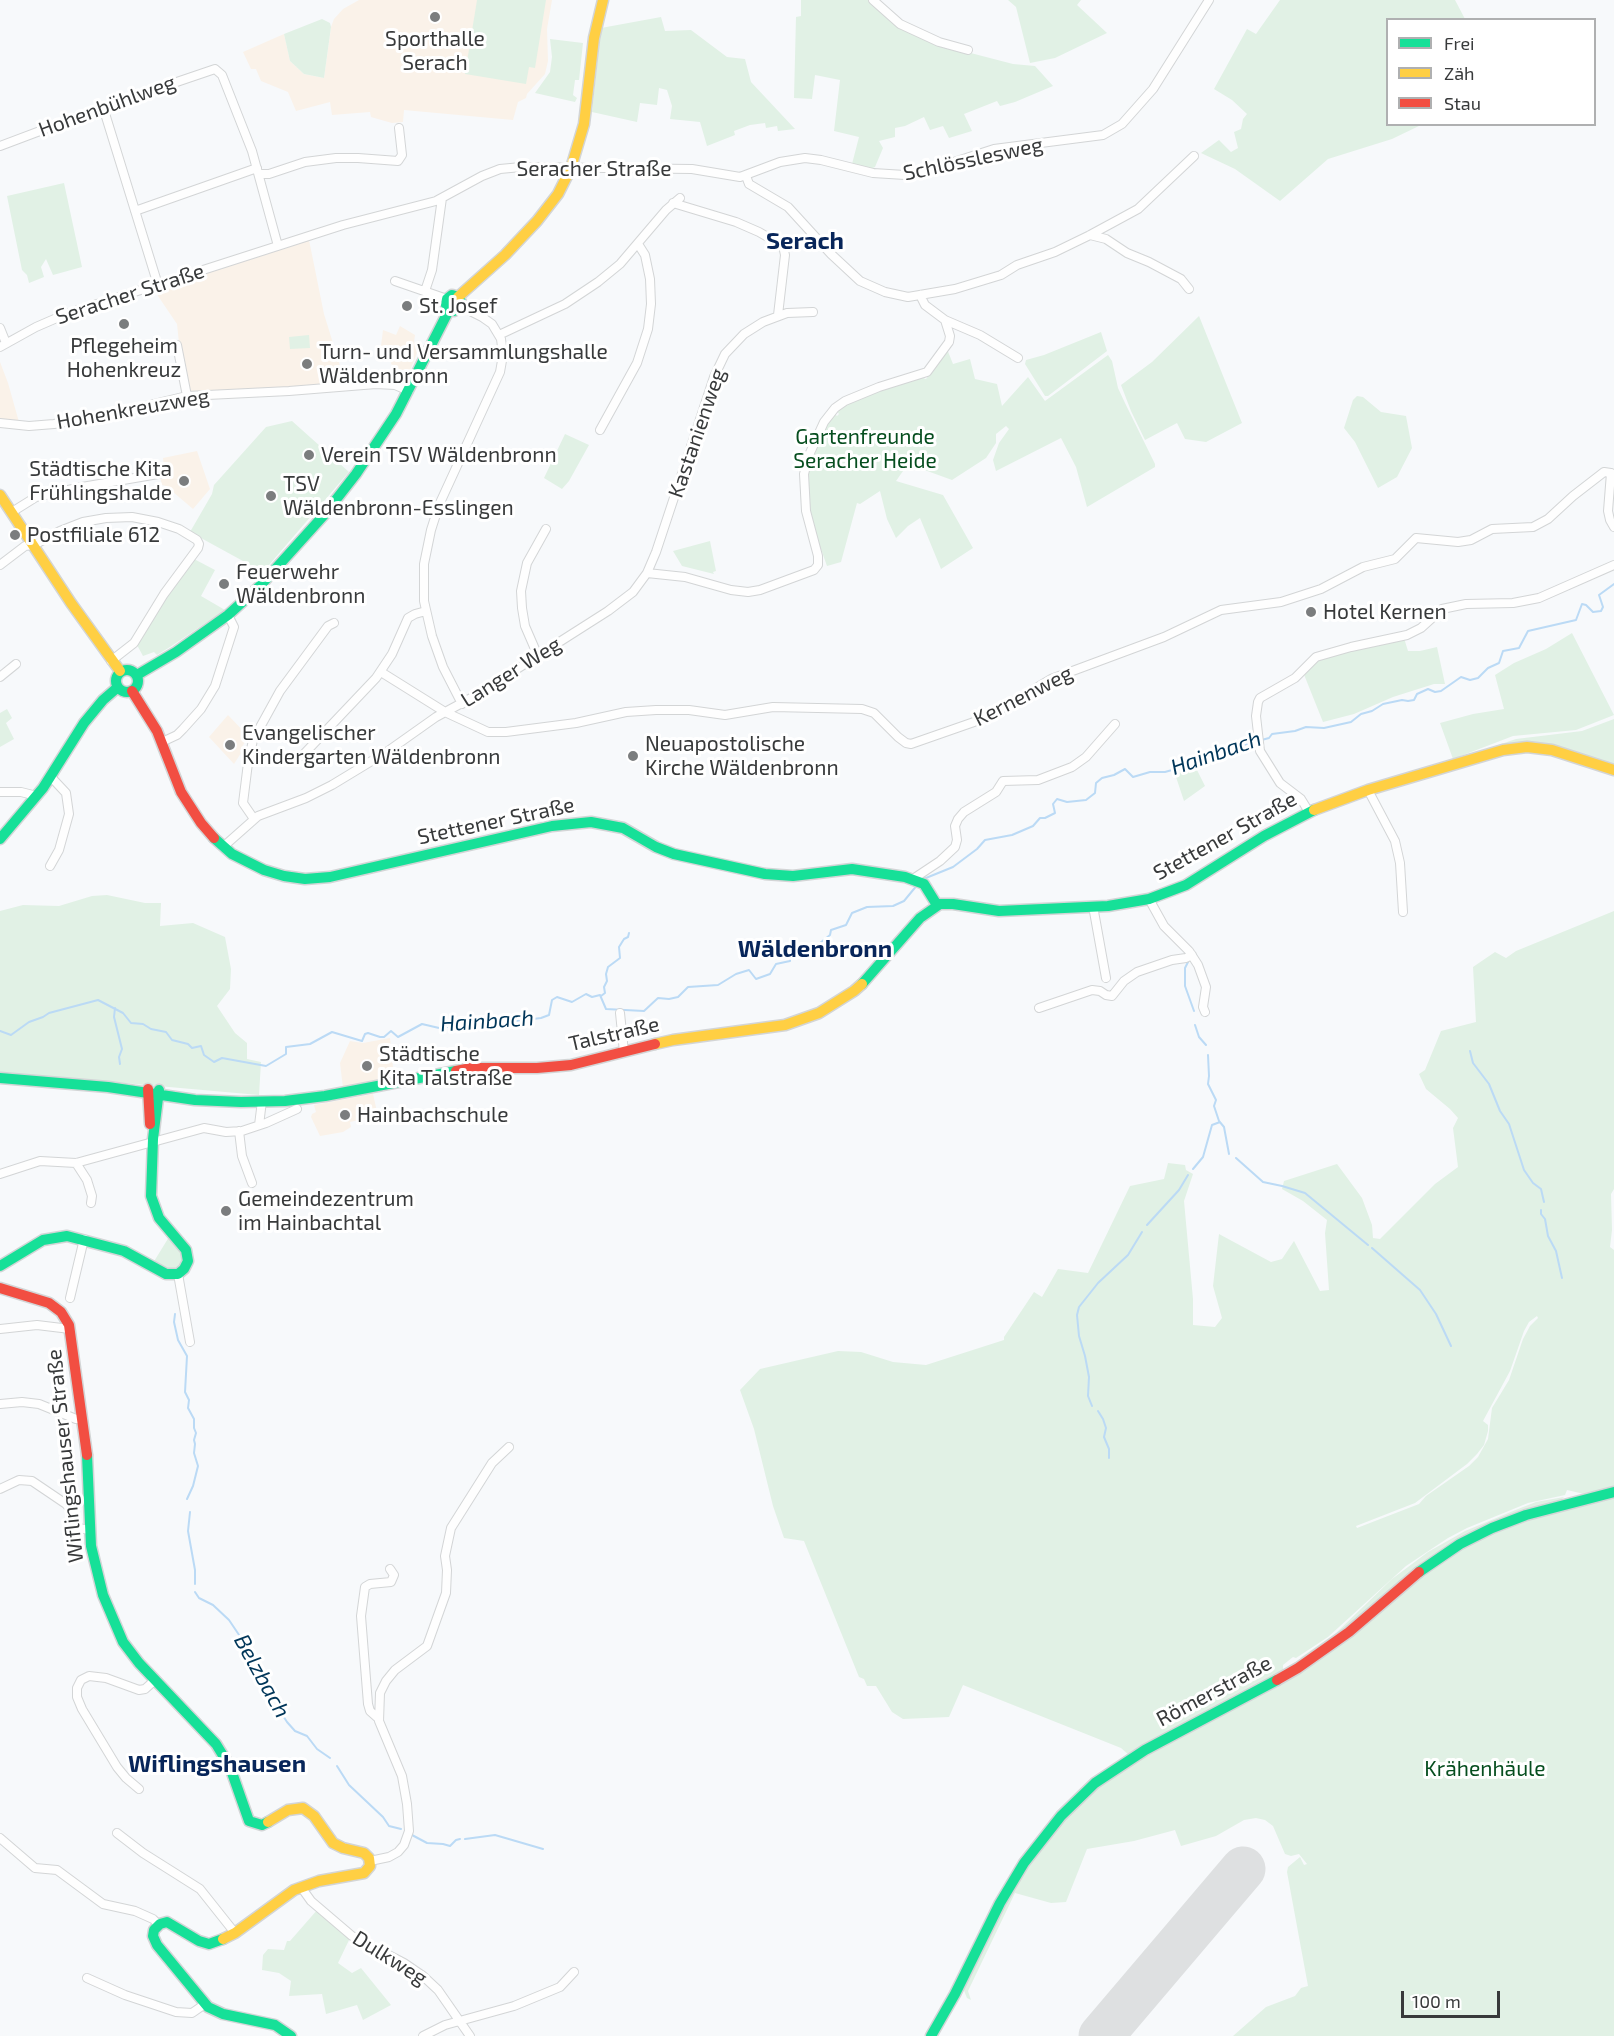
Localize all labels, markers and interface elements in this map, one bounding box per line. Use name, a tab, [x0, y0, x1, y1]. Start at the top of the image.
marker: Sporthalle Serach	[428, 10, 442, 24]
legend	[1386, 18, 1596, 126]
place label: Sporthalle Serach	[385, 26, 485, 76]
text: Frei	[1444, 32, 1475, 54]
text: Zäh	[1444, 62, 1475, 84]
street label: Hohenbühlweg	[35, 70, 179, 142]
text: Stau	[1444, 92, 1481, 114]
street label: Schlösslesweg	[901, 132, 1045, 186]
street label: Seracher Straße	[517, 156, 671, 182]
district label: Serach	[766, 227, 844, 255]
street label: Seracher Straße	[52, 258, 208, 330]
place label: St. Josef	[419, 293, 497, 319]
marker: St. Josef	[400, 299, 414, 313]
marker: Pflegeheim Hohenkreuz	[117, 317, 131, 331]
place label: Pflegeheim Hohenkreuz	[67, 333, 181, 383]
place label: Turn- und Versammlungshalle Wäldenbronn	[319, 339, 608, 389]
marker: Turn- und Versammlungshalle Wäldenbronn	[300, 357, 314, 371]
street label: Kastanienweg	[663, 365, 731, 501]
street label: Hohenkreuzweg	[55, 383, 211, 435]
park label: Gartenfreunde Seracher Heide	[793, 424, 937, 474]
place label: Verein TSV Wäldenbronn	[321, 442, 557, 468]
marker: Verein TSV Wäldenbronn	[302, 448, 316, 462]
place label: Städtische Kita Frühlingshalde	[29, 456, 172, 506]
place label: TSV Wäldenbronn-Esslingen	[283, 471, 514, 521]
marker: Städtische Kita Frühlingshalde	[177, 474, 191, 488]
marker: TSV Wäldenbronn-Esslingen	[264, 489, 278, 503]
place label: Postfiliale 612	[27, 522, 160, 548]
marker: Postfiliale 612	[8, 528, 22, 542]
place label: Feuerwehr Wäldenbronn	[236, 559, 365, 609]
marker: Feuerwehr Wäldenbronn	[217, 577, 231, 591]
place label: Hotel Kernen	[1323, 599, 1447, 625]
marker: Hotel Kernen	[1304, 605, 1318, 619]
street label: Langer Weg	[456, 631, 566, 713]
street label: Kernenweg	[969, 660, 1077, 732]
place label: Evangelischer Kindergarten Wäldenbronn	[242, 720, 501, 770]
water label: Hainbach	[1167, 725, 1265, 781]
place label: Neuapostolische Kirche Wäldenbronn	[645, 731, 839, 781]
marker: Evangelischer Kindergarten Wäldenbronn	[223, 738, 237, 752]
marker: Neuapostolische Kirche Wäldenbronn	[626, 749, 640, 763]
street label: Stettener Straße	[1149, 786, 1301, 886]
street label: Stettener Straße	[415, 792, 577, 850]
district label: Wäldenbronn	[738, 935, 892, 963]
water label: Hainbach	[439, 1005, 535, 1037]
street label: Talstraße	[566, 1011, 662, 1057]
place label: Städtische Kita Talstraße	[379, 1041, 513, 1091]
marker: Städtische Kita Talstraße	[360, 1059, 374, 1073]
place label: Hainbachschule	[357, 1102, 509, 1128]
marker: Hainbachschule	[338, 1108, 352, 1122]
place label: Gemeindezentrum im Hainbachtal	[238, 1186, 414, 1236]
marker: Gemeindezentrum im Hainbachtal	[219, 1204, 233, 1218]
street label: Wiflingshauser Straße	[41, 1348, 89, 1564]
water label: Belzbach	[228, 1630, 296, 1722]
street label: Römerstraße	[1152, 1650, 1276, 1732]
district label: Wiflingshausen	[128, 1750, 306, 1778]
park label: Krähenhäule	[1424, 1756, 1546, 1782]
street label: Dulkweg	[348, 1925, 432, 1991]
scale bar	[1404, 1979, 1503, 2017]
text: 100 m	[1412, 1990, 1461, 2012]

